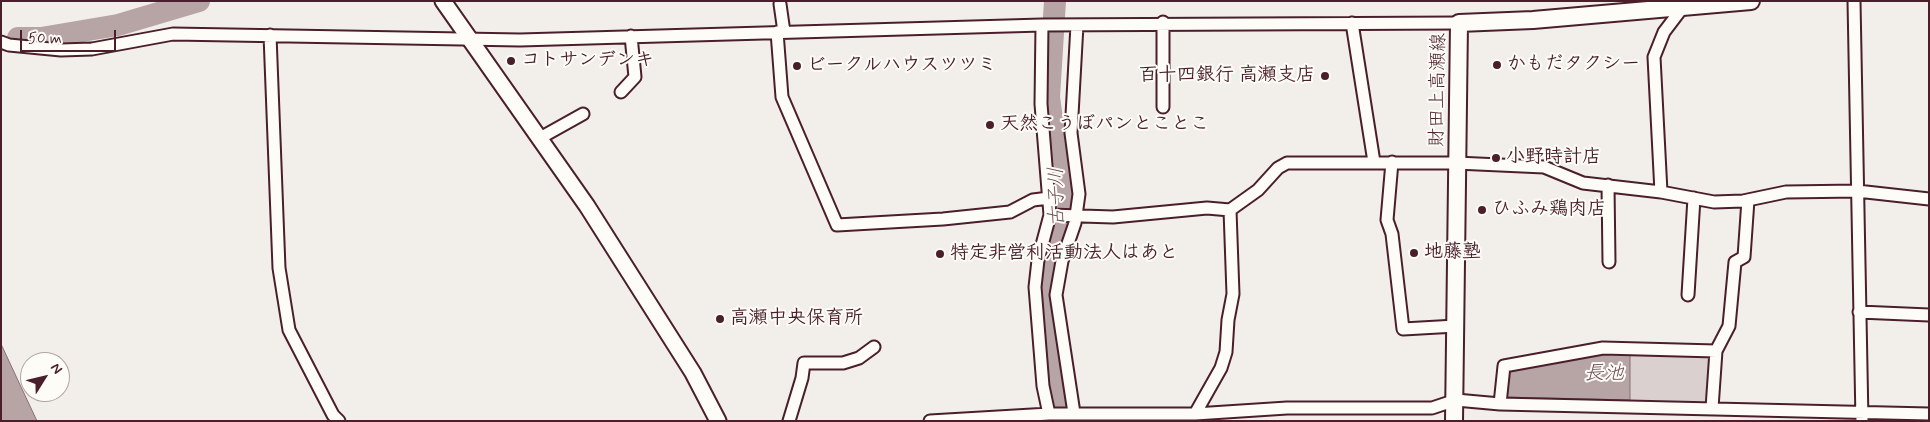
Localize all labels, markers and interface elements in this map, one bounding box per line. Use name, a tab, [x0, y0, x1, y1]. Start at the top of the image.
scale bar	[22, 20, 119, 52]
text: 50 m	[28, 29, 62, 49]
street label: 財田上高瀬線	[1427, 33, 1451, 147]
place label: コトサンデンキ	[521, 50, 654, 72]
place label: かもだタクシー	[1507, 54, 1640, 76]
marker: コトサンデンキ	[505, 55, 517, 67]
place label: ビークルハウスツツミ	[807, 55, 996, 77]
marker: かもだタクシー	[1491, 59, 1503, 71]
marker: ビークルハウスツツミ	[791, 60, 803, 72]
place label: 百十四銀行 高瀬支店	[1139, 65, 1315, 87]
marker: 百十四銀行 高瀬支店	[1319, 70, 1331, 82]
place label: 天然こうぼパンとことこ	[1000, 114, 1209, 136]
marker: 天然こうぼパンとことこ	[984, 119, 996, 131]
place label: 小野時計店	[1506, 147, 1601, 169]
marker: 小野時計店	[1490, 152, 1502, 164]
water label: 古子川	[1045, 167, 1071, 227]
place label: ひふみ鶏肉店	[1492, 199, 1606, 221]
marker: ひふみ鶏肉店	[1476, 204, 1488, 216]
place label: 地藤塾	[1424, 242, 1481, 264]
place label: 特定非営利活動法人はあと	[950, 243, 1178, 265]
marker: 地藤塾	[1408, 247, 1420, 259]
marker: 特定非営利活動法人はあと	[934, 248, 946, 260]
place label: 高瀬中央保育所	[730, 308, 863, 330]
marker: 高瀬中央保育所	[714, 313, 726, 325]
north arrow	[20, 352, 70, 402]
text: N	[46, 360, 66, 378]
water label: 長池	[1584, 363, 1624, 387]

